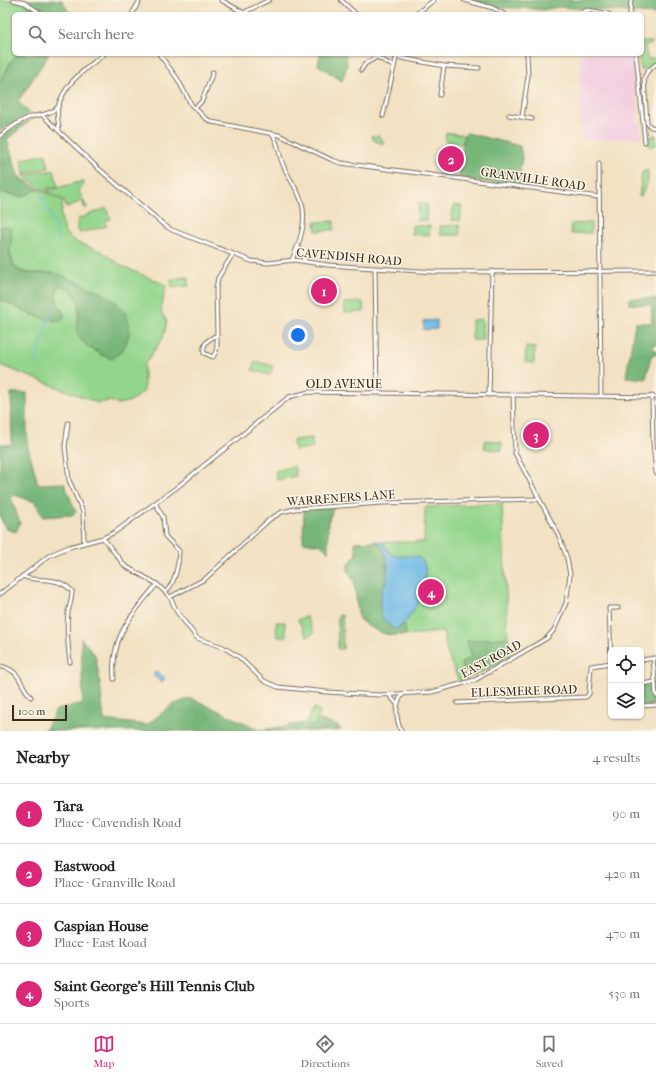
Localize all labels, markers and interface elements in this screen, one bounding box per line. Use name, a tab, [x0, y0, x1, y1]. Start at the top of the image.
search box	[12, 12, 644, 56]
icon: search	[26, 23, 48, 45]
text: Search here	[58, 25, 134, 43]
pin: 2	[438, 144, 464, 174]
street label: GRANVILLE ROAD	[480, 165, 586, 193]
street label: CAVENDISH ROAD	[296, 245, 402, 269]
pin: 1	[311, 276, 337, 306]
your location	[288, 325, 308, 345]
street label: OLD AVENUE	[306, 377, 382, 391]
pin: 3	[523, 420, 549, 450]
street label: WARRENERS LANE	[285, 487, 396, 509]
pin: 4	[418, 577, 444, 607]
street label: EAST ROAD	[458, 637, 524, 681]
map controls	[608, 647, 644, 719]
button: locate	[608, 647, 644, 683]
street label: ELLESMERE ROAD	[470, 682, 578, 700]
button: layers	[608, 683, 644, 719]
scale bar	[12, 703, 67, 722]
text: 100 m	[18, 705, 46, 718]
text: Nearby	[16, 747, 70, 767]
text: 4 results	[593, 750, 640, 765]
text: Tara	[54, 797, 83, 815]
text: 1	[27, 806, 31, 821]
text: 90 m	[612, 806, 640, 821]
text: Place · Cavendish Road	[54, 815, 181, 830]
text: Eastwood	[54, 857, 115, 875]
text: 2	[26, 866, 32, 881]
text: 420 m	[605, 866, 640, 881]
text: Place · Granville Road	[54, 875, 175, 890]
text: Caspian House	[54, 917, 149, 935]
text: 3	[26, 926, 32, 941]
text: 470 m	[606, 926, 640, 941]
text: Place · East Road	[54, 935, 147, 950]
text: Saint George's Hill Tennis Club	[54, 977, 255, 995]
text: 4	[25, 986, 33, 1001]
text: 530 m	[608, 986, 640, 1001]
text: Sports	[54, 995, 89, 1010]
tab: Map	[93, 1033, 115, 1070]
tab: Directions	[301, 1033, 350, 1070]
tab: Saved	[536, 1033, 563, 1070]

